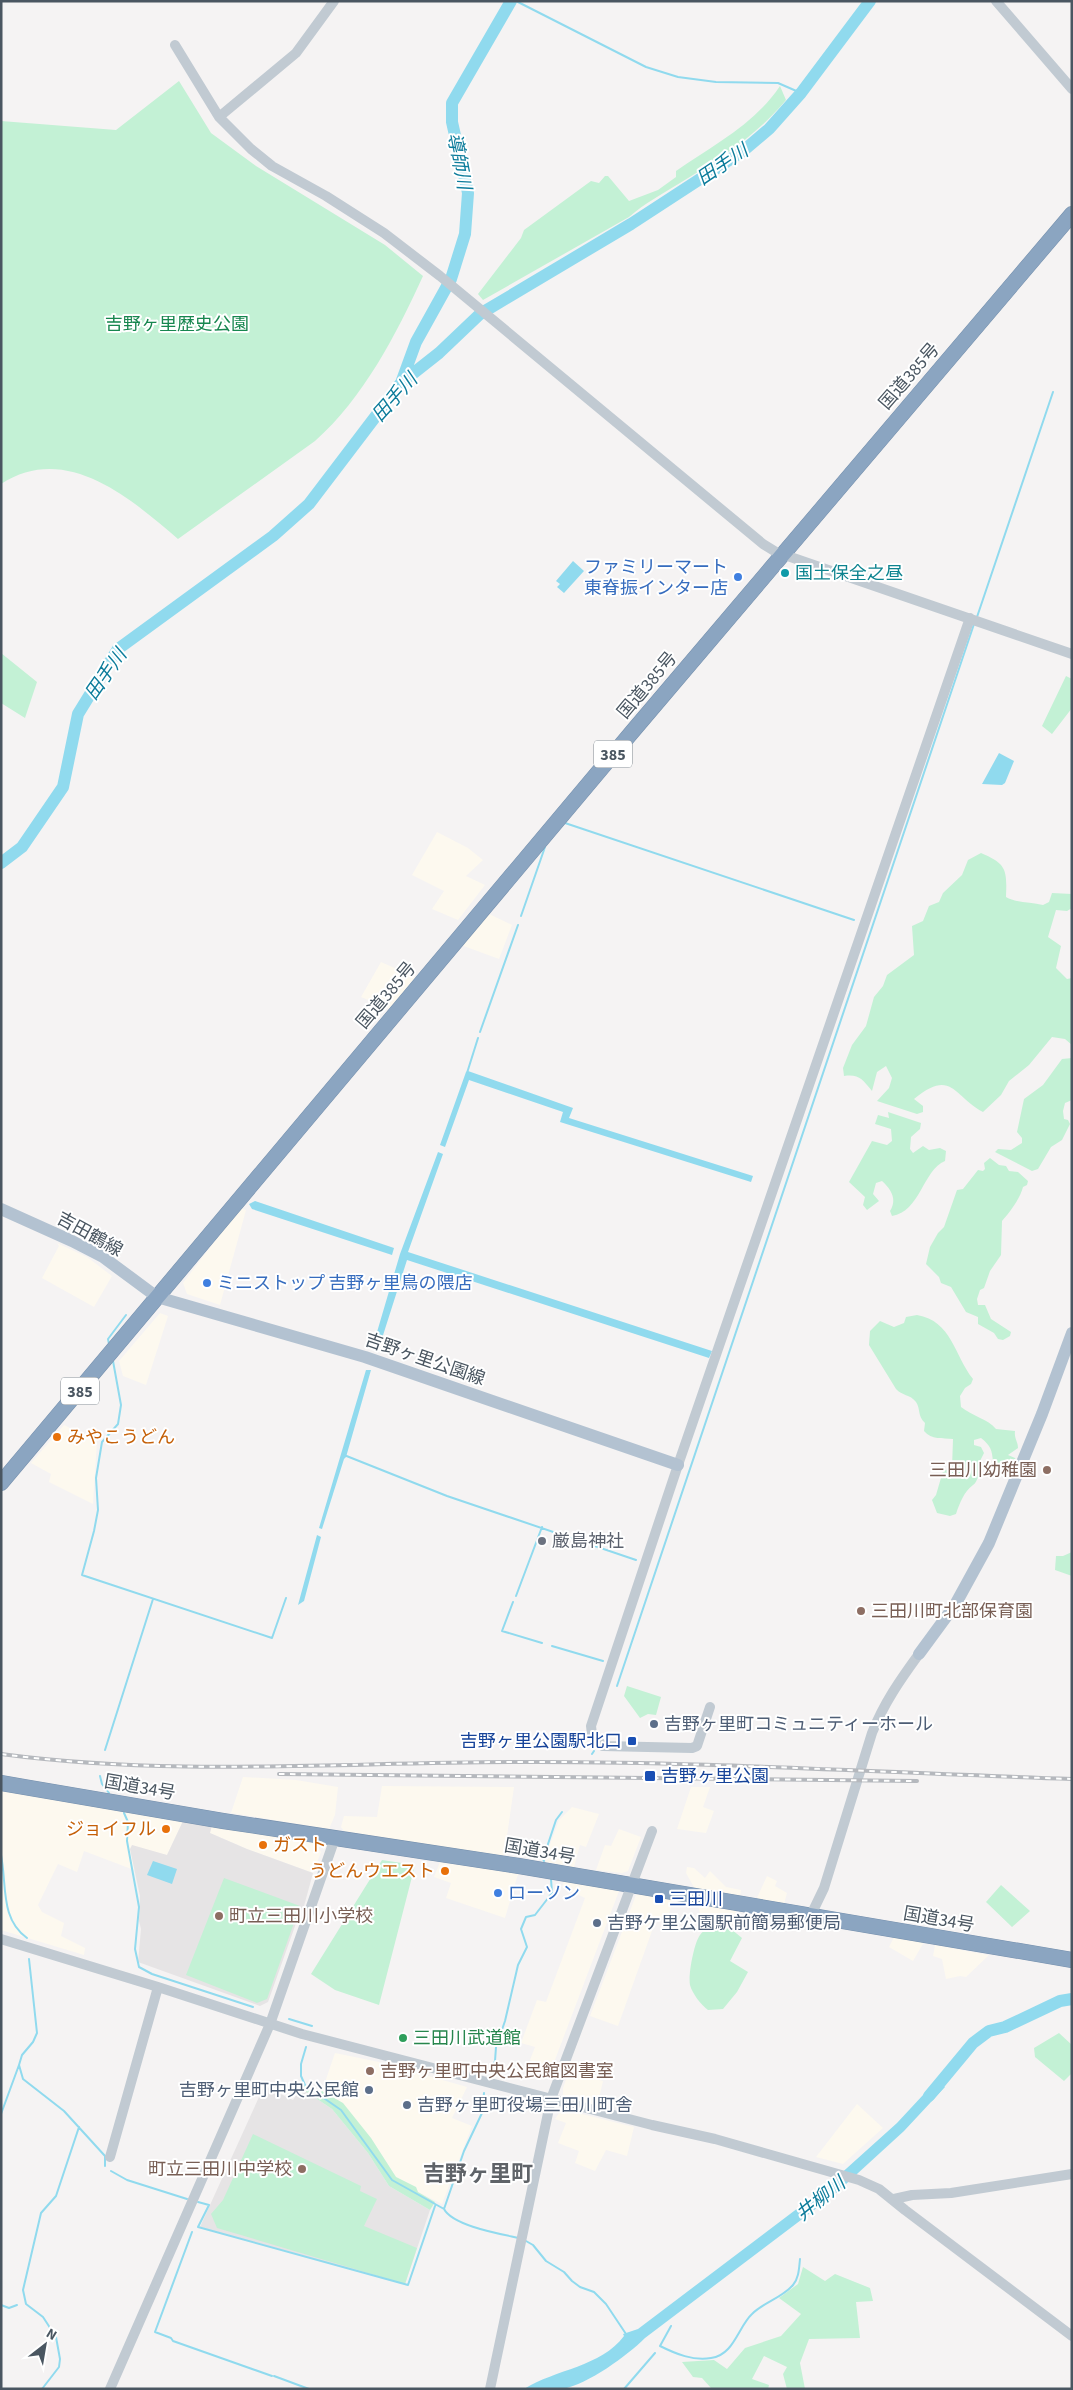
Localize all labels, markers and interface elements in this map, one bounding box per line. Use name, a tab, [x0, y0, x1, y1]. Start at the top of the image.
water label: 導師川	[440, 131, 478, 194]
water label: 田手川	[692, 137, 756, 192]
park label: 吉野ヶ里歴史公園	[105, 312, 249, 337]
street label: 国道385号	[873, 338, 945, 415]
water label: 田手川	[366, 366, 426, 428]
place label: ファミリーマート 東脊振インター店	[584, 555, 728, 601]
place label: 国土保全之昼	[795, 561, 903, 586]
marker: 国土保全之昼	[779, 567, 791, 579]
marker: ファミリーマート 東脊振インター店	[732, 571, 744, 583]
water label: 田手川	[79, 642, 135, 706]
street label: 国道385号	[612, 646, 683, 724]
road number: 385	[594, 741, 632, 768]
street label: 国道385号	[351, 956, 422, 1034]
street label: 吉田鶴線	[52, 1206, 127, 1263]
place label: ミニストップ 吉野ヶ里鳥の隈店	[217, 1271, 473, 1296]
marker: ミニストップ 吉野ヶ里鳥の隈店	[201, 1277, 213, 1289]
street label: 吉野ヶ里公園線	[361, 1327, 488, 1392]
road number: 385	[61, 1378, 99, 1404]
place label: みやこうどん	[67, 1425, 175, 1450]
marker: みやこうどん	[51, 1431, 63, 1443]
place label: 三田川幼稚園	[929, 1458, 1037, 1483]
marker: 三田川幼稚園	[1041, 1464, 1053, 1476]
place label: 厳島神社	[552, 1529, 624, 1554]
marker: 厳島神社	[536, 1535, 548, 1547]
place label: 三田川町北部保育園	[871, 1599, 1033, 1624]
marker: 三田川町北部保育園	[855, 1605, 867, 1617]
place label: 吉野ヶ里町コミュニティーホール	[664, 1712, 933, 1737]
marker: 吉野ヶ里町コミュニティーホール	[648, 1718, 660, 1730]
place label: 吉野ヶ里公園駅北口	[460, 1729, 622, 1754]
marker: 吉野ヶ里公園駅北口	[626, 1735, 638, 1747]
place label: 吉野ヶ里公園	[661, 1764, 769, 1789]
street label: 国道34号	[102, 1769, 177, 1806]
marker: 吉野ヶ里公園	[643, 1769, 657, 1783]
place label: ジョイフル	[66, 1817, 156, 1842]
marker: ジョイフル	[160, 1823, 172, 1835]
place label: ガスト	[273, 1833, 327, 1858]
street label: 国道34号	[502, 1833, 577, 1870]
marker: ガスト	[257, 1839, 269, 1851]
place label: うどんウエスト	[309, 1859, 435, 1884]
marker: うどんウエスト	[439, 1865, 451, 1877]
place label: ローソン	[508, 1881, 580, 1906]
marker: ローソン	[492, 1887, 504, 1899]
place label: 三田川	[669, 1887, 723, 1912]
marker: 三田川	[653, 1893, 665, 1905]
street label: 国道34号	[901, 1901, 976, 1938]
place label: 町立三田川小学校	[229, 1904, 373, 1929]
marker: 町立三田川小学校	[213, 1910, 225, 1922]
place label: 吉野ケ里公園駅前簡易郵便局	[607, 1911, 841, 1936]
marker: 吉野ケ里公園駅前簡易郵便局	[591, 1917, 603, 1929]
place label: 三田川武道館	[413, 2026, 521, 2051]
marker: 三田川武道館	[397, 2032, 409, 2044]
place label: 吉野ヶ里町中央公民館図書室	[380, 2059, 614, 2084]
marker: 吉野ヶ里町中央公民館図書室	[364, 2065, 376, 2077]
place label: 吉野ヶ里町中央公民館	[179, 2078, 359, 2103]
marker: 吉野ヶ里町中央公民館	[363, 2084, 375, 2096]
place label: 吉野ヶ里町役場三田川町舎	[417, 2093, 633, 2118]
marker: 吉野ヶ里町役場三田川町舎	[401, 2099, 413, 2111]
place label: 町立三田川中学校	[148, 2157, 292, 2182]
district label: 吉野ヶ里町	[423, 2158, 533, 2190]
marker: 町立三田川中学校	[296, 2163, 308, 2175]
water label: 井柳川	[790, 2169, 853, 2228]
north arrow	[20, 2320, 70, 2370]
text: N	[42, 2324, 60, 2346]

